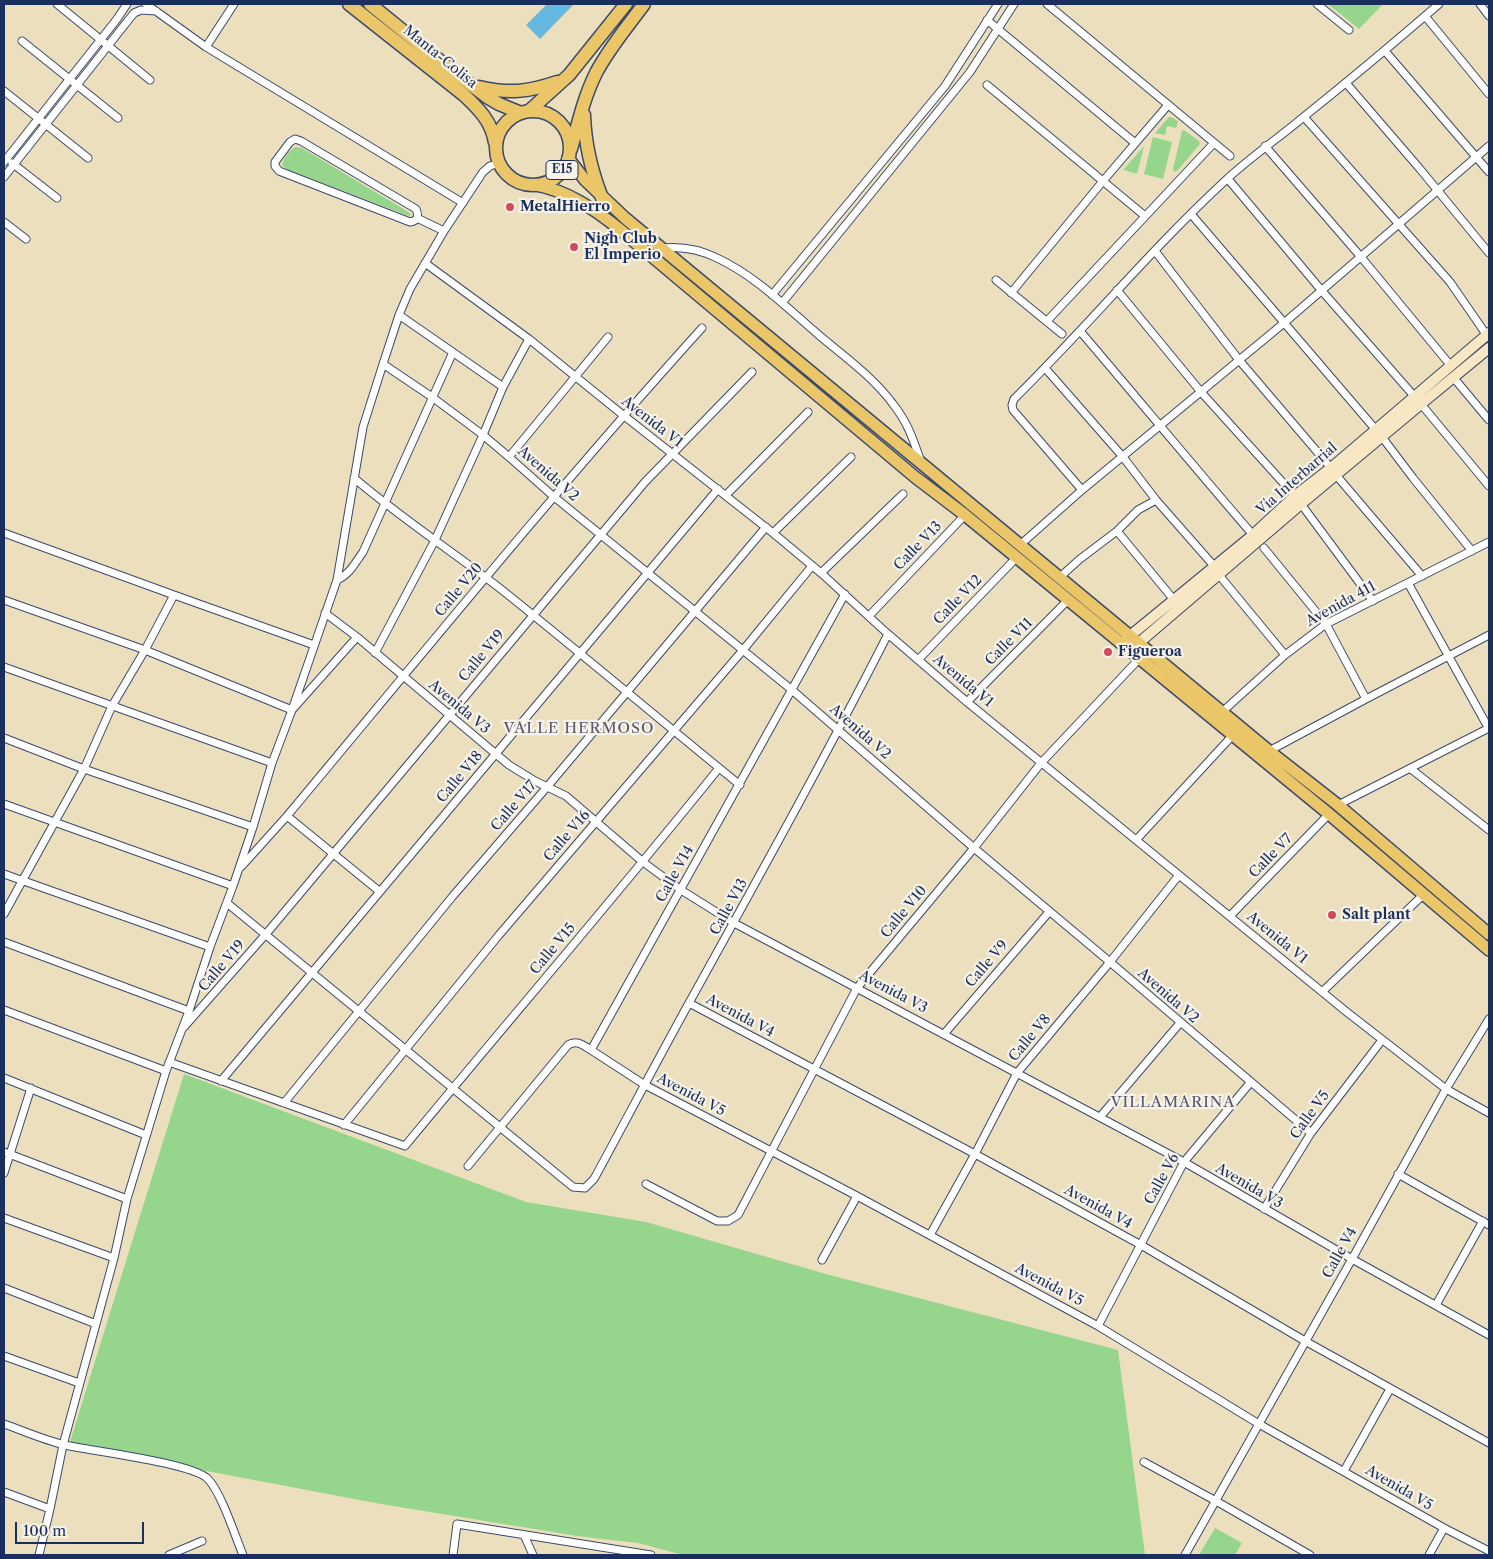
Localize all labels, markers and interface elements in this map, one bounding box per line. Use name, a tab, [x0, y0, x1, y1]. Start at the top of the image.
street label: Manta-Colisa	[400, 22, 480, 92]
road number: E15	[546, 160, 578, 180]
place label: MetalHierro	[520, 199, 610, 215]
marker: MetalHierro	[504, 201, 516, 213]
place label: Nigh Club El Imperio	[584, 231, 661, 264]
marker: Nigh Club El Imperio	[568, 241, 580, 253]
street label: Avenida V1	[618, 393, 686, 451]
street label: Vía Interbarrial	[1253, 439, 1341, 519]
street label: Avenida V2	[514, 443, 582, 505]
street label: Calle V13	[891, 518, 945, 574]
street label: Calle V20	[432, 560, 486, 620]
street label: Calle V12	[930, 572, 986, 628]
street label: Avenida 411	[1303, 578, 1379, 630]
street label: Calle V11	[982, 615, 1036, 669]
street label: Calle V19	[456, 627, 508, 685]
place label: Figueroa	[1118, 644, 1182, 660]
marker: Figueroa	[1102, 646, 1114, 658]
street label: Avenida V1	[930, 651, 996, 711]
street label: Avenida V3	[425, 676, 493, 738]
street label: Avenida V2	[826, 701, 894, 763]
district label: VALLE HERMOSO	[502, 720, 656, 738]
street label: Calle V18	[434, 748, 486, 806]
street label: Calle V17	[488, 777, 540, 835]
street label: Calle V16	[540, 807, 594, 865]
street label: Calle V7	[1246, 830, 1296, 882]
street label: Calle V14	[653, 843, 697, 905]
street label: Calle V13	[707, 876, 751, 938]
street label: Calle V10	[877, 882, 931, 942]
place label: Salt plant	[1342, 907, 1411, 923]
street label: Avenida V1	[1243, 908, 1311, 968]
marker: Salt plant	[1326, 909, 1338, 921]
street label: Calle V15	[527, 920, 579, 978]
street label: Calle V19	[195, 937, 249, 995]
street label: Calle V9	[962, 937, 1012, 991]
street label: Avenida V2	[1134, 965, 1202, 1027]
street label: Avenida V3	[856, 967, 930, 1017]
street label: Avenida V4	[703, 991, 777, 1041]
street label: Calle V8	[1005, 1011, 1055, 1065]
street label: Avenida V5	[654, 1070, 728, 1120]
street label: Calle V5	[1287, 1088, 1333, 1142]
district label: VILLAMARINA	[1109, 1094, 1237, 1112]
street label: Calle V6	[1141, 1150, 1183, 1208]
street label: Avenida V3	[1212, 1160, 1286, 1212]
street label: Avenida V4	[1061, 1182, 1135, 1232]
street label: Calle V4	[1319, 1225, 1361, 1281]
street label: Avenida V5	[1012, 1260, 1086, 1310]
street label: Avenida V5	[1362, 1462, 1436, 1514]
scale bar	[18, 1512, 146, 1544]
text: 100 m	[23, 1521, 66, 1540]

